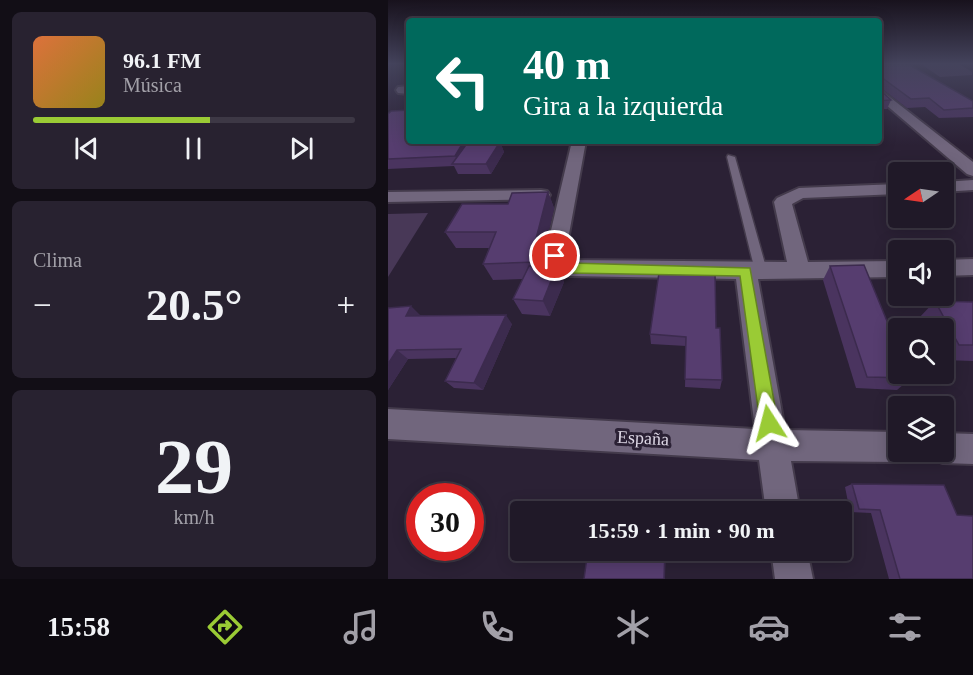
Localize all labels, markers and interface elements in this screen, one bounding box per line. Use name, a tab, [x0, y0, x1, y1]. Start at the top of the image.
icon: left	[424, 42, 502, 120]
text: 40 m	[523, 42, 611, 88]
text: 96.1 FM	[123, 48, 201, 73]
text: Música	[123, 74, 182, 96]
text: Gira a la izquierda	[523, 91, 723, 121]
icon: previous	[70, 132, 103, 165]
icon: pause	[177, 132, 210, 165]
icon: next	[285, 132, 318, 165]
north arrow	[888, 162, 954, 228]
map controls	[888, 162, 954, 462]
pin	[529, 230, 580, 281]
icon: arrive	[538, 239, 571, 272]
button: sound	[888, 240, 954, 306]
text: Clima	[33, 249, 82, 271]
text: 20.5°	[146, 280, 242, 330]
text: −	[33, 287, 52, 323]
text: +	[336, 287, 355, 323]
button: search	[888, 318, 954, 384]
position arrow	[737, 391, 801, 455]
button: layers	[888, 396, 954, 462]
text: 29	[155, 423, 233, 510]
street label: España	[617, 427, 669, 449]
speed limit sign: 30	[406, 483, 484, 561]
text: km/h	[173, 506, 215, 528]
text: 15:59 · 1 min · 90 m	[588, 518, 775, 543]
icon: directions	[204, 606, 246, 648]
icon: music	[340, 606, 382, 648]
icon: phone	[476, 606, 518, 648]
icon: climate	[612, 606, 654, 648]
icon: car	[748, 606, 790, 648]
icon: filters	[884, 606, 926, 648]
text: 15:58	[47, 612, 110, 642]

